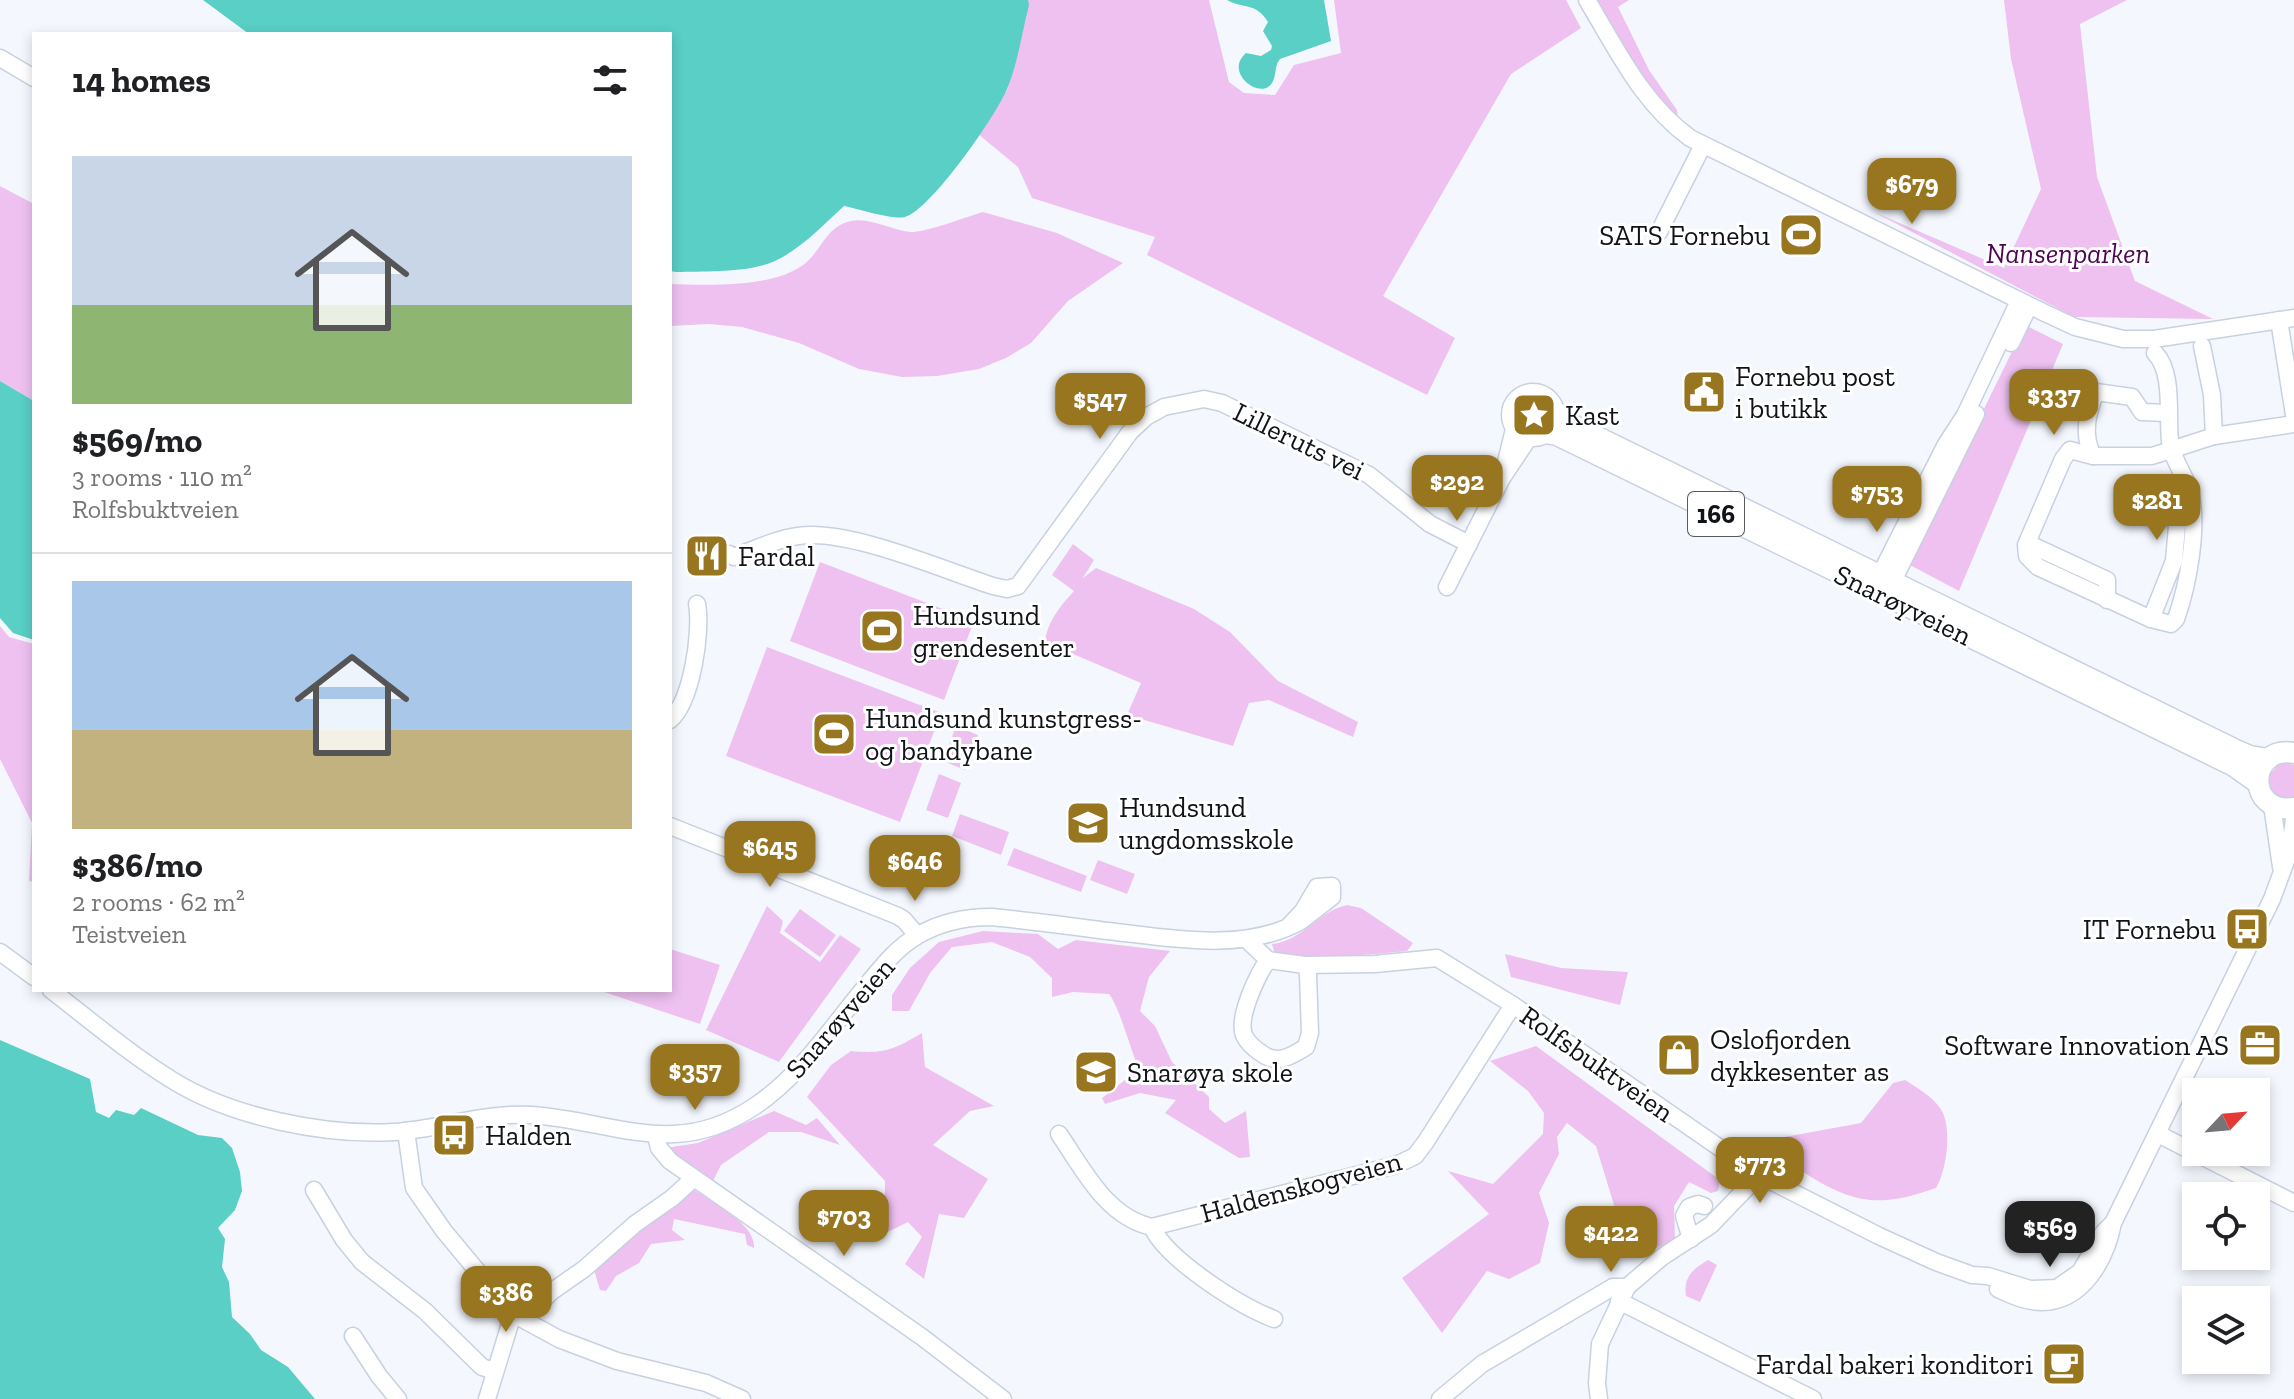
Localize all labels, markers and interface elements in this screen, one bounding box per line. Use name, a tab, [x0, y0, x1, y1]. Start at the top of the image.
icon: filters	[588, 58, 632, 102]
text: 14 homes	[72, 60, 211, 101]
pin: $679	[1865, 158, 1959, 226]
text: $679	[1885, 168, 1939, 200]
icon: home	[280, 208, 424, 352]
sports icon: SATS Fornebu	[1777, 211, 1825, 259]
place label: SATS Fornebu	[1599, 219, 1770, 252]
park label: Nansenparken	[1986, 237, 2150, 270]
place label: Fornebu post i butikk	[1735, 360, 1895, 425]
public building icon: Fornebu post i butikk	[1680, 368, 1728, 416]
pin: $337	[2007, 369, 2101, 437]
pin: $547	[1053, 373, 1147, 441]
text: $337	[2027, 379, 2081, 411]
text: $547	[1073, 383, 1127, 415]
place icon: Kast	[1510, 391, 1558, 439]
street label: Lilleruts vei	[1228, 395, 1370, 487]
place label: Kast	[1565, 399, 1620, 432]
text: $569/mo	[72, 420, 202, 461]
pin: $292	[1410, 455, 1504, 523]
text: 3 rooms · 110 m²	[72, 461, 252, 493]
text: $292	[1430, 465, 1484, 497]
pin: $753	[1830, 466, 1924, 534]
pin: $281	[2110, 474, 2204, 542]
text: $753	[1850, 476, 1904, 508]
text: $281	[2131, 484, 2183, 516]
road number: 166	[1688, 492, 1744, 536]
text: Rolfsbuktveien	[72, 493, 239, 525]
restaurant icon: Fardal	[683, 532, 731, 580]
place label: Fardal	[738, 540, 815, 573]
street label: Snarøyveien	[1829, 558, 1977, 652]
place label: Hundsund grendesenter	[913, 599, 1075, 664]
sports icon: Hundsund grendesenter	[858, 607, 906, 655]
icon: home	[280, 633, 424, 777]
place label: Hundsund kunstgress- og bandybane	[865, 702, 1142, 767]
sports icon: Hundsund kunstgress- og bandybane	[810, 710, 858, 758]
place label: Hundsund ungdomsskole	[1119, 791, 1294, 856]
school or university icon: Hundsund ungdomsskole	[1064, 799, 1112, 847]
pin: $645	[723, 821, 817, 889]
text: $645	[742, 831, 798, 863]
pin: $646	[868, 835, 962, 903]
text: $386/mo	[72, 845, 203, 886]
text: $646	[887, 845, 943, 877]
text: 2 rooms · 62 m²	[72, 886, 245, 918]
bus stop icon: IT Fornebu	[2223, 905, 2271, 953]
place label: IT Fornebu	[2083, 913, 2216, 946]
text: Teistveien	[72, 918, 186, 950]
street label: Snarøyveien	[779, 951, 901, 1085]
street label: Rolfsbuktveien	[1514, 999, 1680, 1129]
office icon: Software Innovation AS	[2236, 1021, 2284, 1069]
place label: Oslofjorden dykkesenter as	[1710, 1023, 1889, 1088]
place label: Software Innovation AS	[1944, 1029, 2229, 1062]
shop icon: Oslofjorden dykkesenter as	[1655, 1031, 1703, 1079]
pin: $357	[648, 1044, 742, 1112]
school or university icon: Snarøya skole	[1072, 1048, 1120, 1096]
text: $357	[668, 1054, 722, 1086]
place label: Snarøya skole	[1127, 1056, 1293, 1089]
north arrow	[2182, 1078, 2270, 1166]
map controls	[2182, 1078, 2270, 1374]
bus stop icon: Halden	[430, 1111, 478, 1159]
place label: Halden	[485, 1119, 571, 1152]
pin: $773	[1713, 1137, 1807, 1205]
street label: Haldenskogveien	[1197, 1144, 1405, 1230]
text: $773	[1734, 1147, 1786, 1179]
button: locate	[2182, 1182, 2270, 1270]
pin: $703	[797, 1190, 891, 1258]
text: $703	[817, 1200, 871, 1232]
pin: $569	[2003, 1201, 2097, 1269]
pin: $422	[1564, 1206, 1658, 1274]
text: $569	[2023, 1211, 2077, 1243]
text: $422	[1583, 1216, 1639, 1248]
pin: $386	[459, 1266, 553, 1334]
text: $386	[479, 1276, 533, 1308]
button: layers	[2182, 1286, 2270, 1374]
cafe icon: Fardal bakeri konditori	[2040, 1340, 2088, 1388]
place label: Fardal bakeri konditori	[1756, 1348, 2033, 1381]

